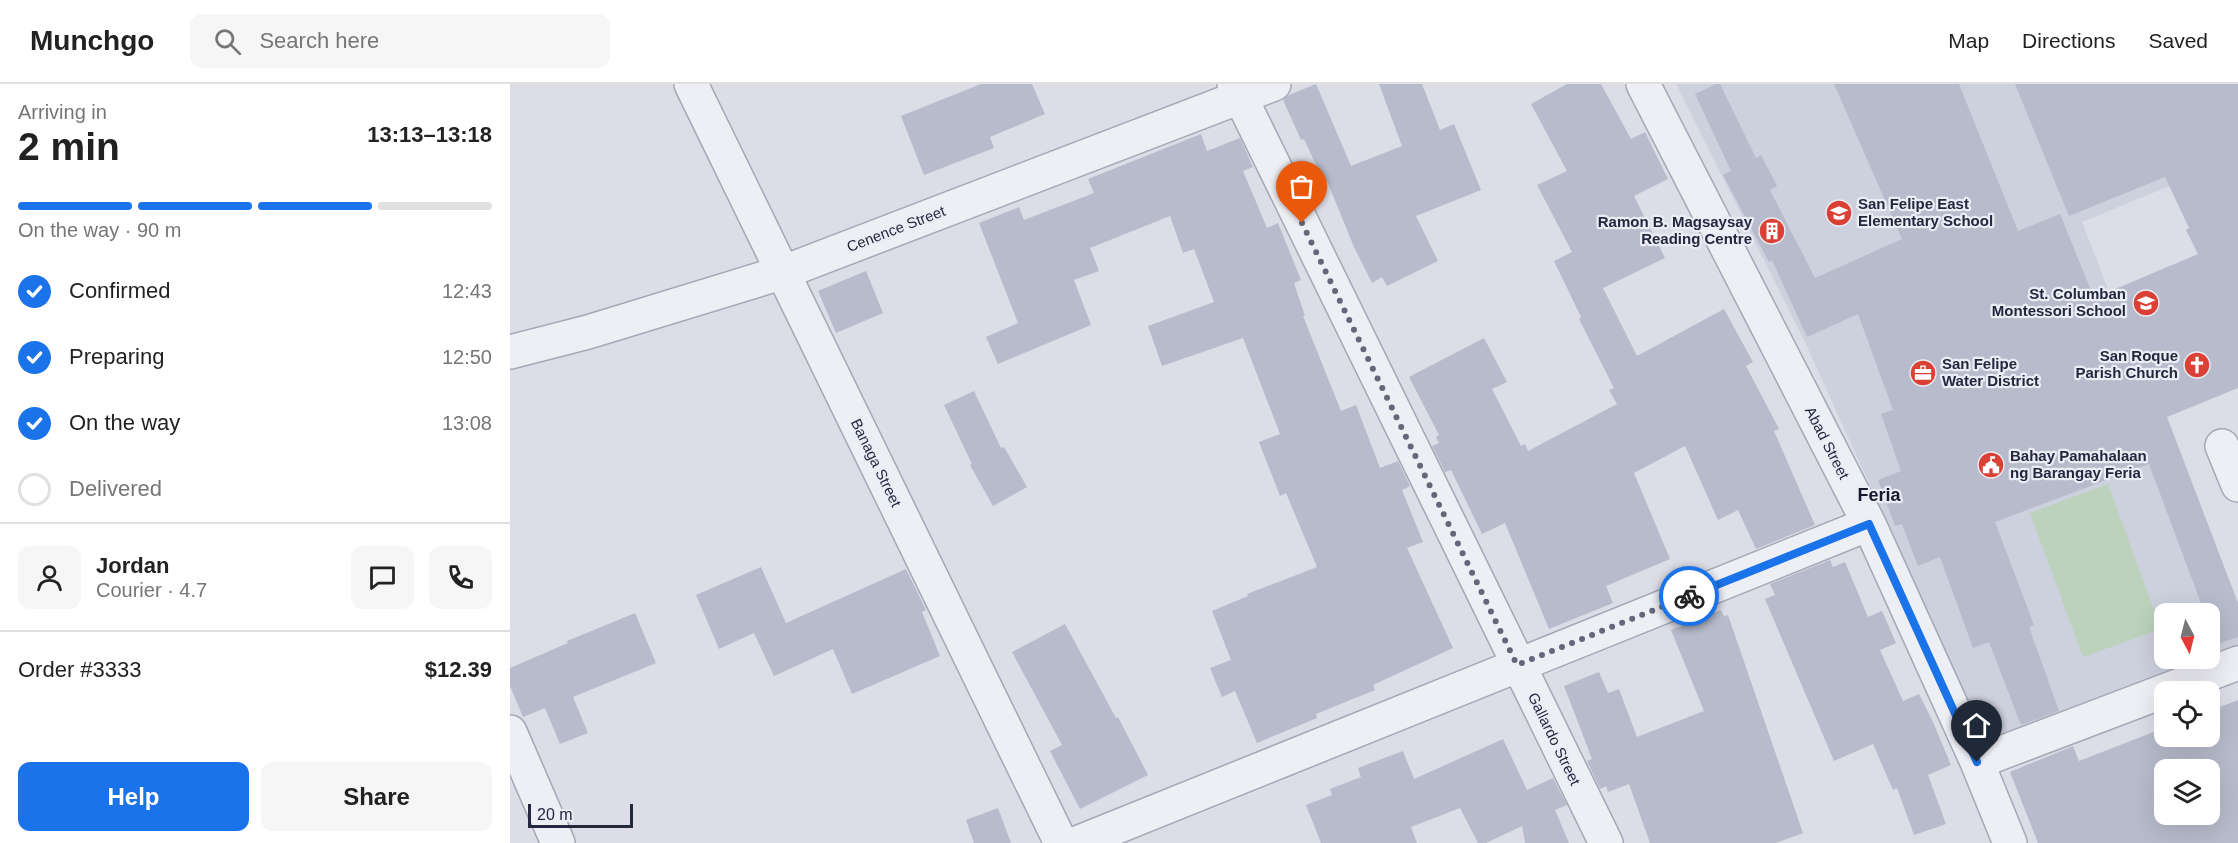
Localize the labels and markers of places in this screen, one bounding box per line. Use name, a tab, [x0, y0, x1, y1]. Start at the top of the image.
pin	[1276, 161, 1327, 223]
place label: San Felipe East Elementary School	[1858, 195, 1993, 229]
school or university icon: San Felipe East Elementary School	[1824, 198, 1854, 228]
place label: Ramon B. Magsaysay Reading Centre	[1598, 213, 1753, 247]
building icon: Ramon B. Magsaysay Reading Centre	[1757, 216, 1787, 246]
place label: St. Columban Montessori School	[1992, 285, 2126, 319]
school or university icon: St. Columban Montessori School	[2131, 288, 2161, 318]
place label: San Roque Parish Church	[2075, 347, 2178, 381]
church icon: San Roque Parish Church	[2182, 350, 2212, 380]
place label: San Felipe Water District	[1942, 355, 2039, 389]
office icon: San Felipe Water District	[1908, 358, 1938, 388]
place label: Bahay Pamahalaan ng Barangay Feria	[2010, 447, 2147, 481]
public building icon: Bahay Pamahalaan ng Barangay Feria	[1976, 450, 2006, 480]
pin	[1951, 700, 2002, 762]

